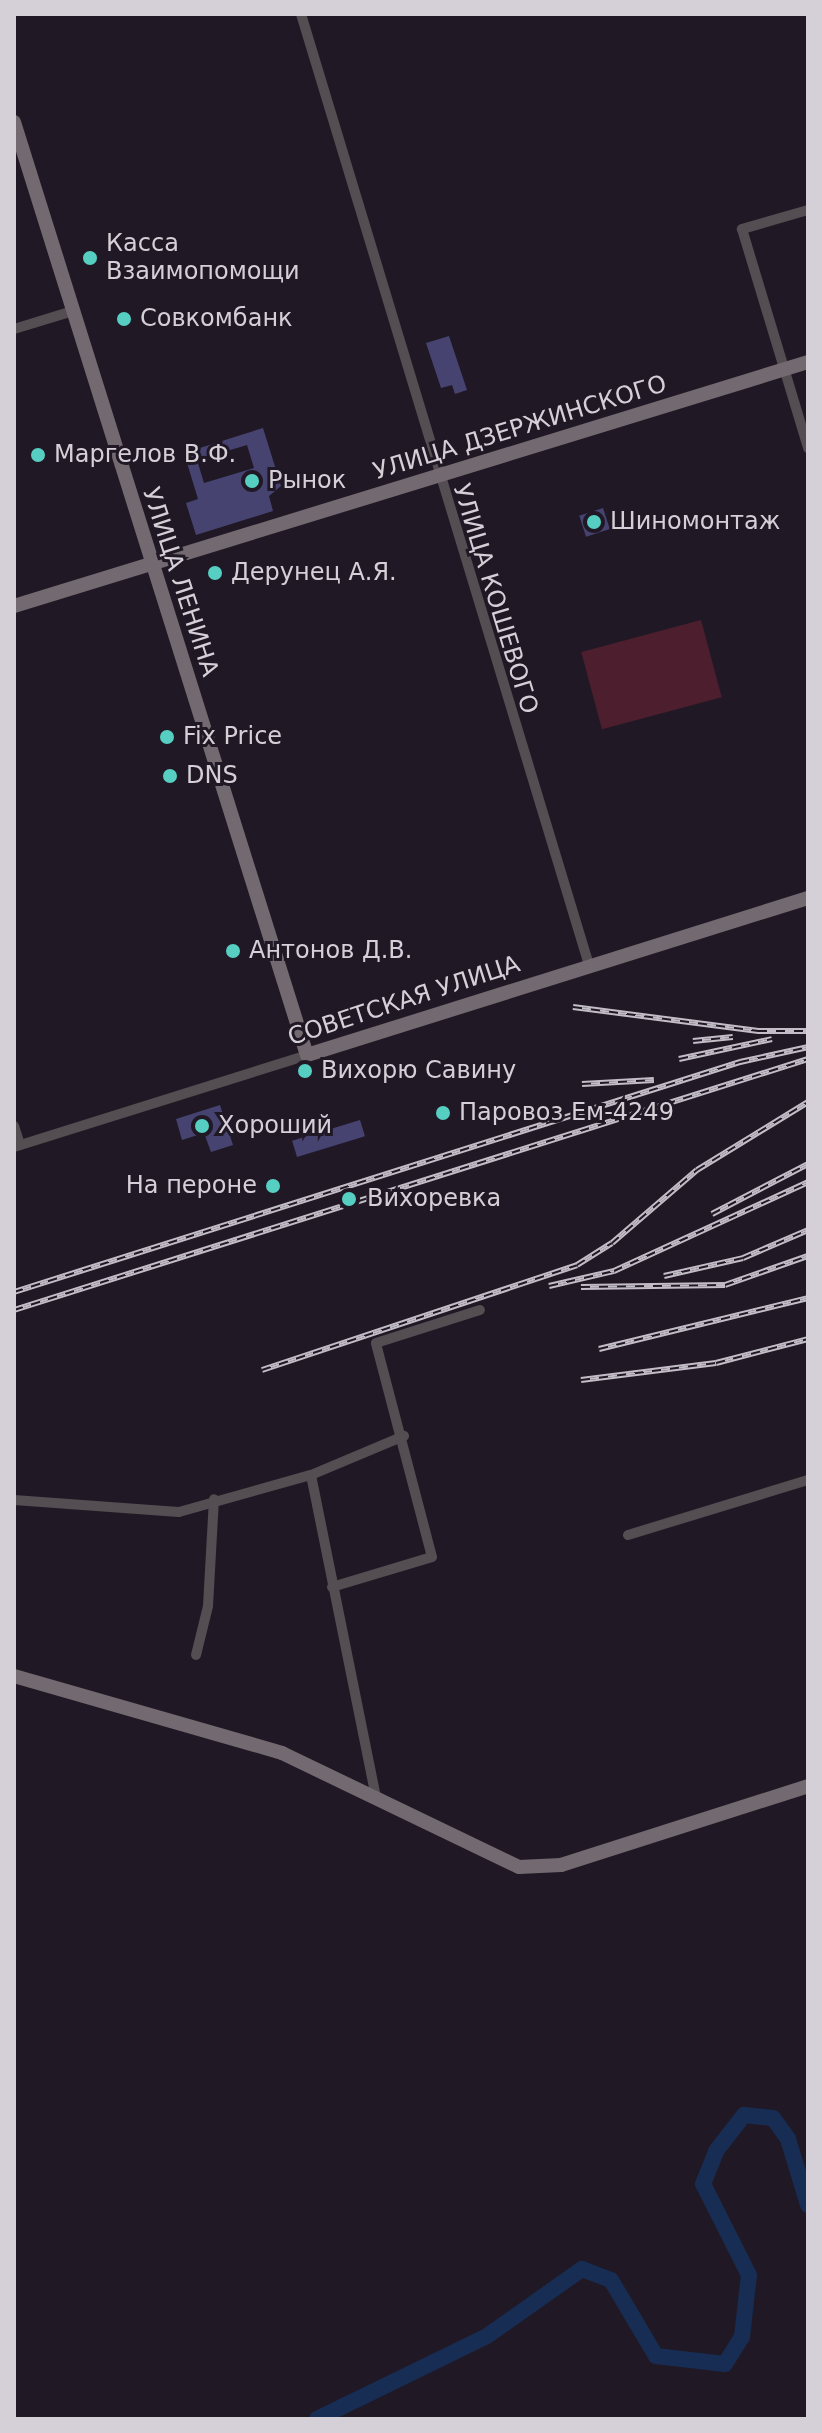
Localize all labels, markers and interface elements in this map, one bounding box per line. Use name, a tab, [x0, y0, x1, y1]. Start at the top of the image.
place label: Касса Взаимопомощи	[106, 230, 300, 286]
marker: Касса Взаимопомощи	[81, 249, 99, 267]
place label: Совкомбанк	[140, 305, 293, 333]
marker: Совкомбанк	[115, 310, 133, 328]
street label: УЛИЦА ДЗЕРЖИНСКОГО	[370, 370, 670, 486]
place label: Маргелов В.Ф.	[54, 441, 236, 469]
marker: Маргелов В.Ф.	[29, 446, 47, 464]
place label: Рынок	[268, 467, 346, 495]
marker: Рынок	[243, 472, 261, 490]
street label: УЛИЦА КОШЕВОГО	[446, 481, 544, 717]
street label: УЛИЦА ЛЕНИНА	[136, 484, 224, 680]
place label: Шиномонтаж	[610, 508, 780, 536]
marker: Шиномонтаж	[585, 513, 603, 531]
place label: Дерунец А.Я.	[231, 559, 397, 587]
marker: Дерунец А.Я.	[206, 564, 224, 582]
place label: Fix Price	[183, 723, 282, 751]
marker: Fix Price	[158, 728, 176, 746]
place label: DNS	[186, 762, 238, 790]
marker: DNS	[161, 767, 179, 785]
place label: Антонов Д.В.	[249, 937, 412, 965]
marker: Антонов Д.В.	[224, 942, 242, 960]
street label: СОВЕТСКАЯ УЛИЦА	[284, 950, 524, 1052]
place label: Вихорю Савину	[321, 1057, 516, 1085]
marker: Вихорю Савину	[296, 1062, 314, 1080]
place label: Паровоз Ем-4249	[459, 1099, 674, 1127]
marker: Паровоз Ем-4249	[434, 1104, 452, 1122]
place label: Хороший	[218, 1112, 332, 1140]
marker: Хороший	[193, 1117, 211, 1135]
place label: На пероне	[126, 1172, 257, 1200]
marker: На пероне	[264, 1177, 282, 1195]
place label: Вихоревка	[367, 1185, 501, 1213]
marker: Вихоревка	[338, 1188, 360, 1210]

